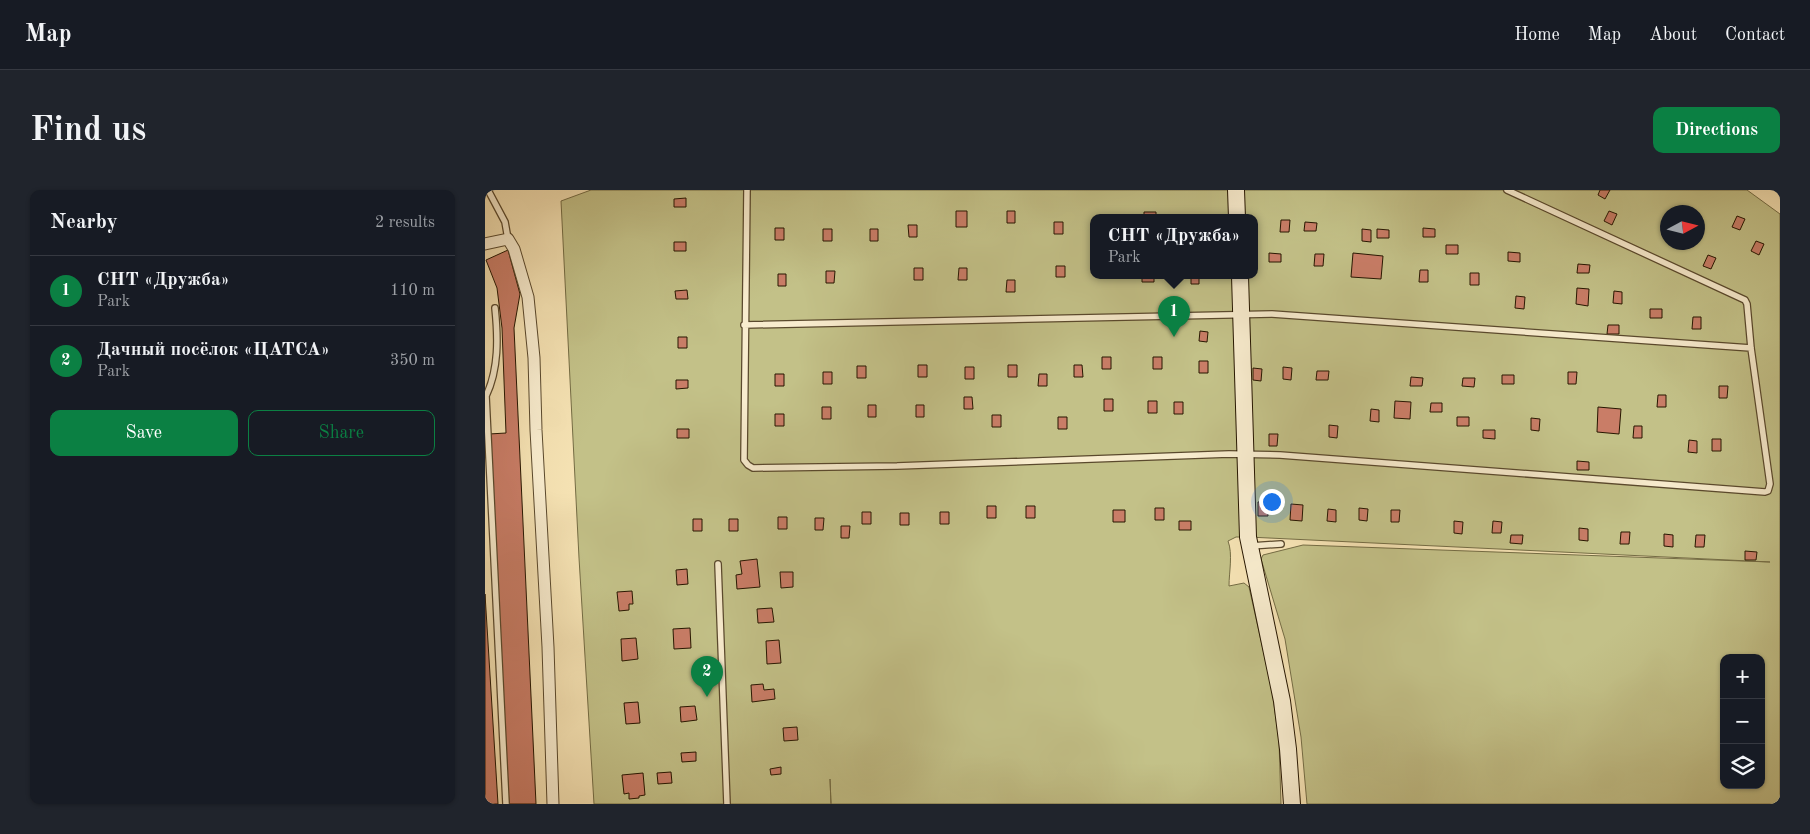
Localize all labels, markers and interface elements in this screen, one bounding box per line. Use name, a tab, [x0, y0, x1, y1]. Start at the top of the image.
text: Map	[25, 23, 72, 47]
text: Home	[1514, 26, 1560, 44]
text: Map	[1588, 26, 1621, 44]
text: About	[1649, 26, 1697, 44]
text: Contact	[1725, 26, 1785, 44]
button: Directions	[1653, 107, 1780, 153]
text: Find us	[30, 113, 146, 148]
north arrow	[1660, 205, 1705, 250]
text: Nearby	[50, 212, 118, 233]
popup	[1090, 214, 1258, 279]
text: 2 results	[375, 215, 435, 231]
text: СНТ «Дружба»	[1108, 227, 1240, 246]
text: Park	[1108, 250, 1141, 266]
text: СНТ «Дружба»	[97, 271, 230, 290]
text: 1	[61, 283, 71, 299]
text: 110 m	[390, 283, 435, 299]
text: Park	[97, 294, 130, 310]
pin: 1	[1158, 296, 1190, 337]
text: Дачный посёлок «ЦАТСА»	[97, 341, 330, 360]
text: 2	[61, 353, 71, 369]
text: 350 m	[390, 353, 435, 369]
text: Park	[97, 364, 130, 380]
button: Save	[50, 410, 238, 456]
button: Share	[248, 410, 435, 456]
your location	[1259, 489, 1285, 515]
map controls	[1720, 654, 1765, 789]
button: +	[1720, 654, 1765, 699]
pin: 2	[691, 656, 723, 697]
button: −	[1720, 699, 1765, 744]
button: layers	[1720, 744, 1765, 789]

